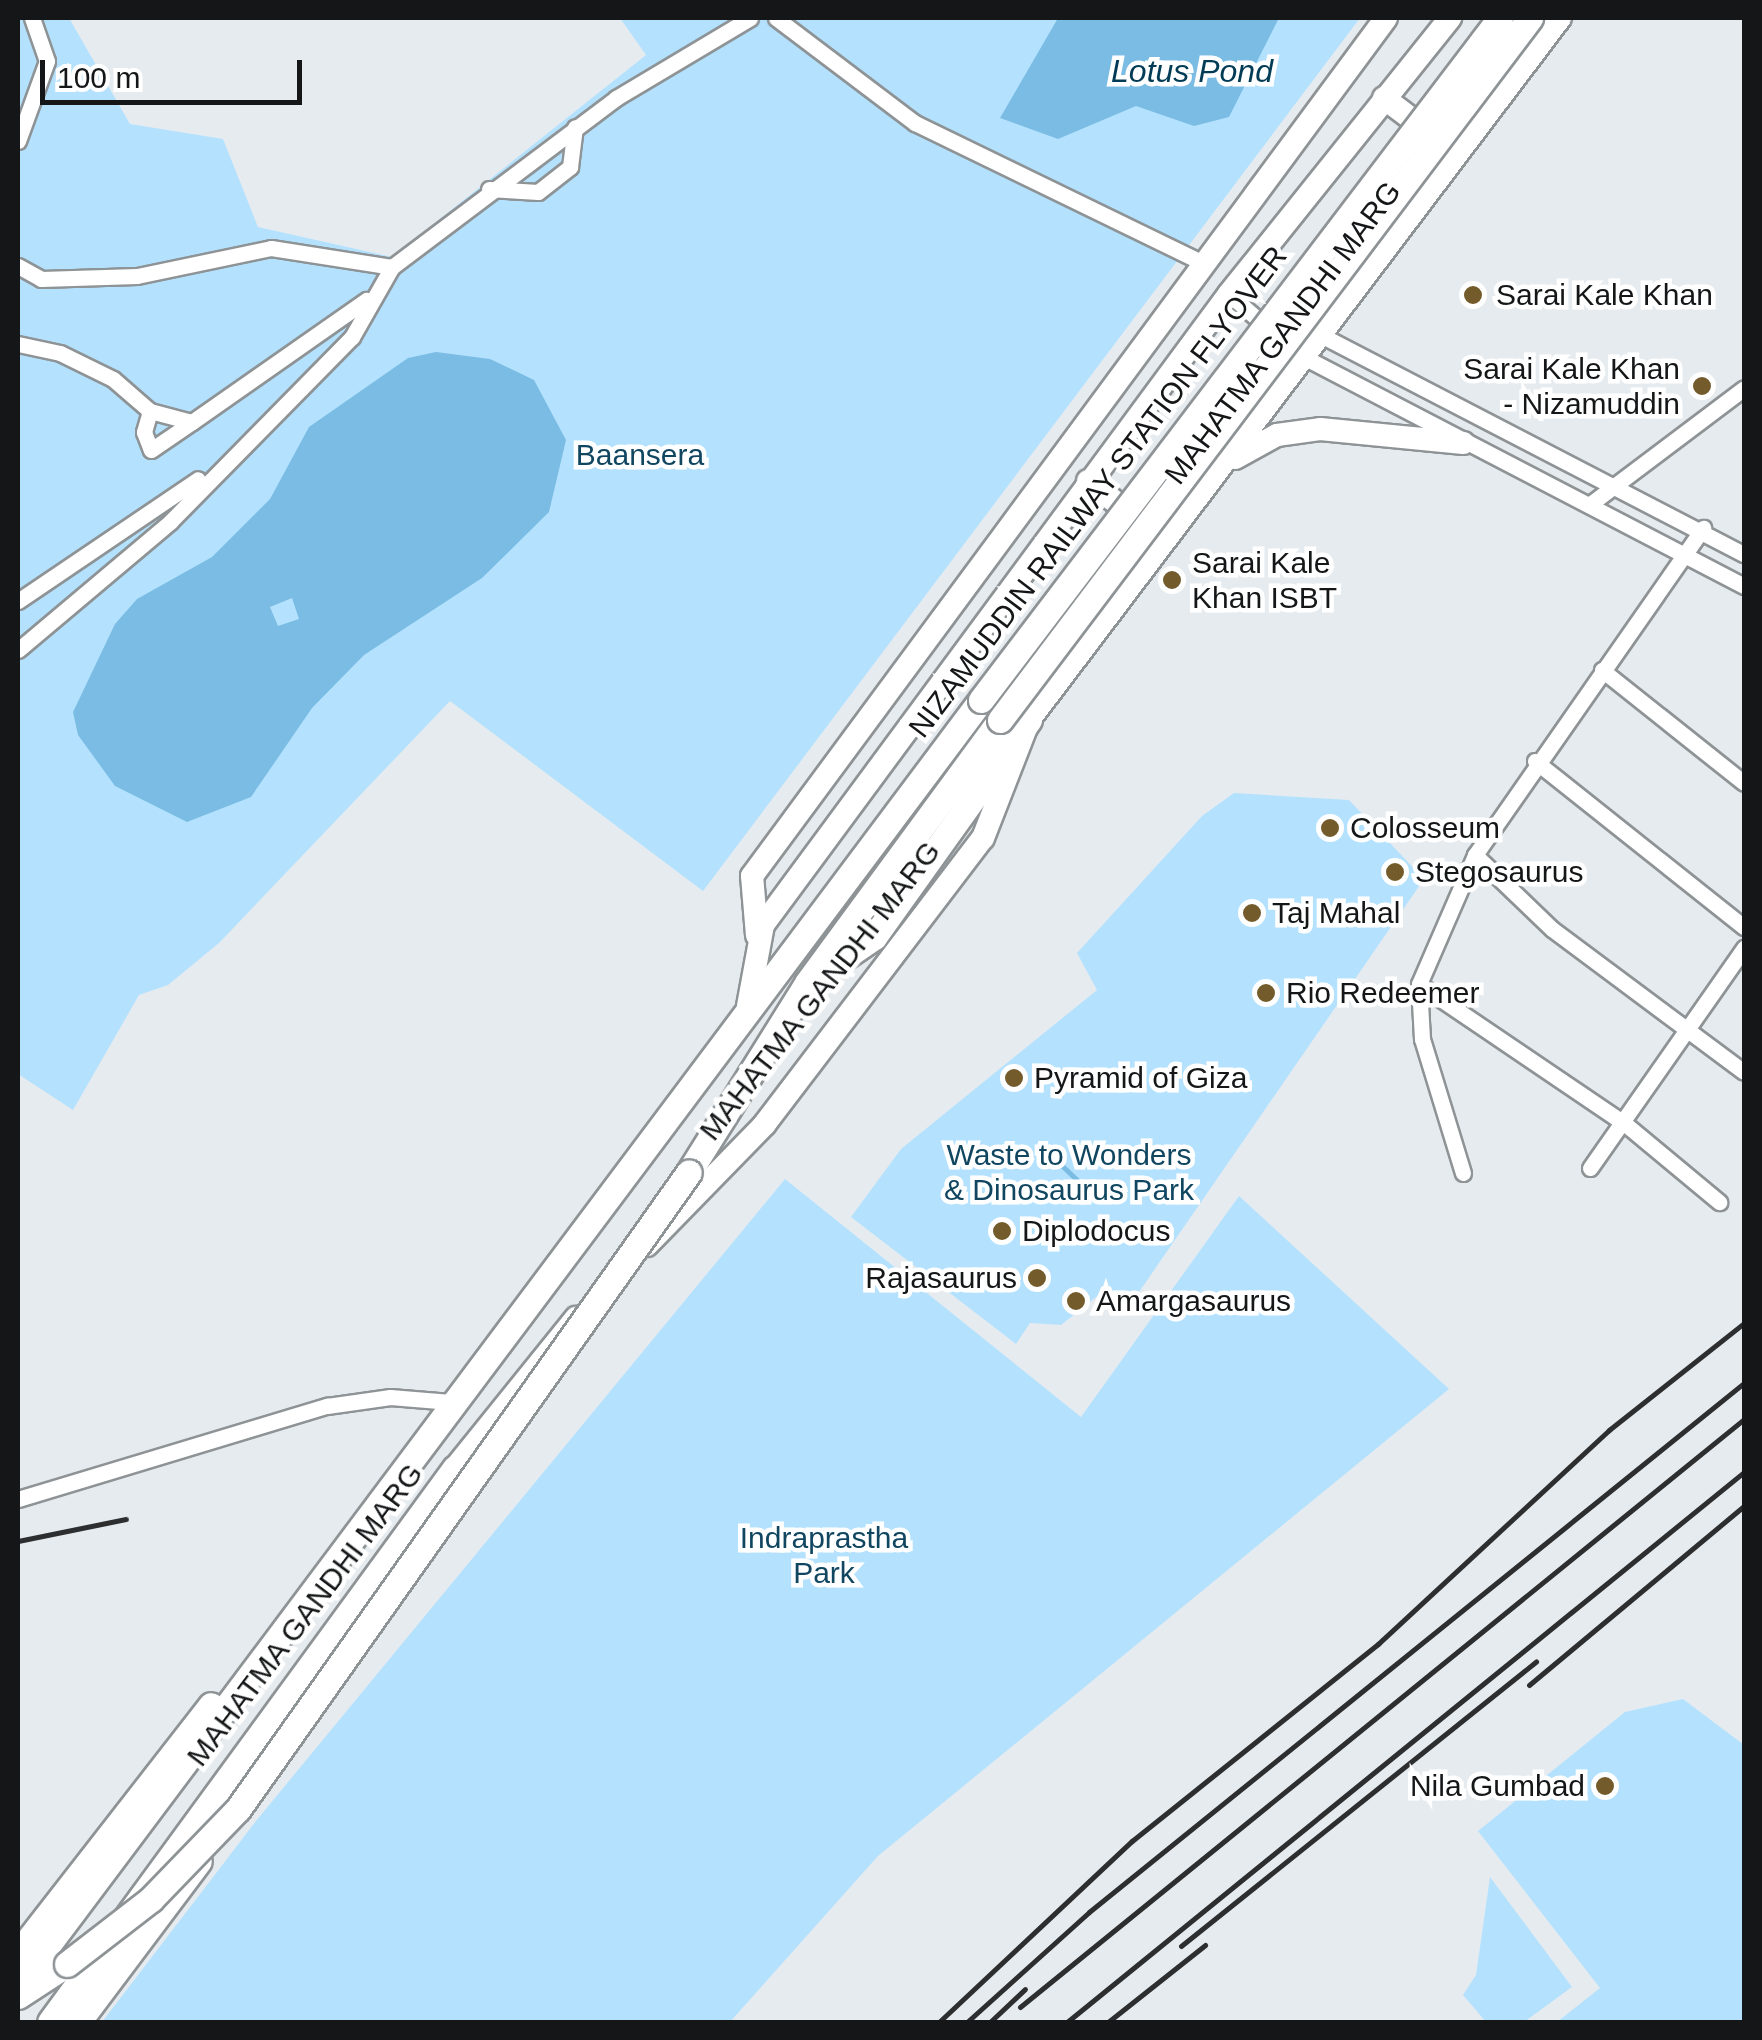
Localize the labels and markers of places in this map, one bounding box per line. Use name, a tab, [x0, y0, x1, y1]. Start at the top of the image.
place label: Sarai Kale Khan	[1496, 277, 1713, 313]
marker: Sarai Kale Khan	[1460, 282, 1486, 308]
place label: Sarai Kale Khan - Nizamuddin	[1463, 351, 1680, 422]
marker: Sarai Kale Khan - Nizamuddin	[1689, 373, 1715, 399]
place label: Sarai Kale Khan ISBT	[1192, 545, 1337, 616]
marker: Sarai Kale Khan ISBT	[1161, 569, 1183, 591]
place label: Colosseum	[1350, 810, 1500, 846]
marker: Colosseum	[1319, 817, 1341, 839]
place label: Stegosaurus	[1415, 854, 1583, 890]
marker: Stegosaurus	[1384, 861, 1406, 883]
place label: Taj Mahal	[1272, 895, 1400, 931]
marker: Taj Mahal	[1241, 902, 1263, 924]
place label: Rio Redeemer	[1286, 975, 1479, 1011]
marker: Rio Redeemer	[1255, 982, 1277, 1004]
place label: Pyramid of Giza	[1034, 1060, 1247, 1096]
marker: Pyramid of Giza	[1003, 1067, 1025, 1089]
place label: Diplodocus	[1022, 1213, 1170, 1249]
marker: Diplodocus	[991, 1220, 1013, 1242]
place label: Rajasaurus	[865, 1260, 1017, 1296]
marker: Rajasaurus	[1026, 1267, 1048, 1289]
place label: Amargasaurus	[1096, 1283, 1291, 1319]
marker: Amargasaurus	[1065, 1290, 1087, 1312]
place label: Nila Gumbad	[1410, 1768, 1585, 1804]
marker: Nila Gumbad	[1594, 1775, 1616, 1797]

